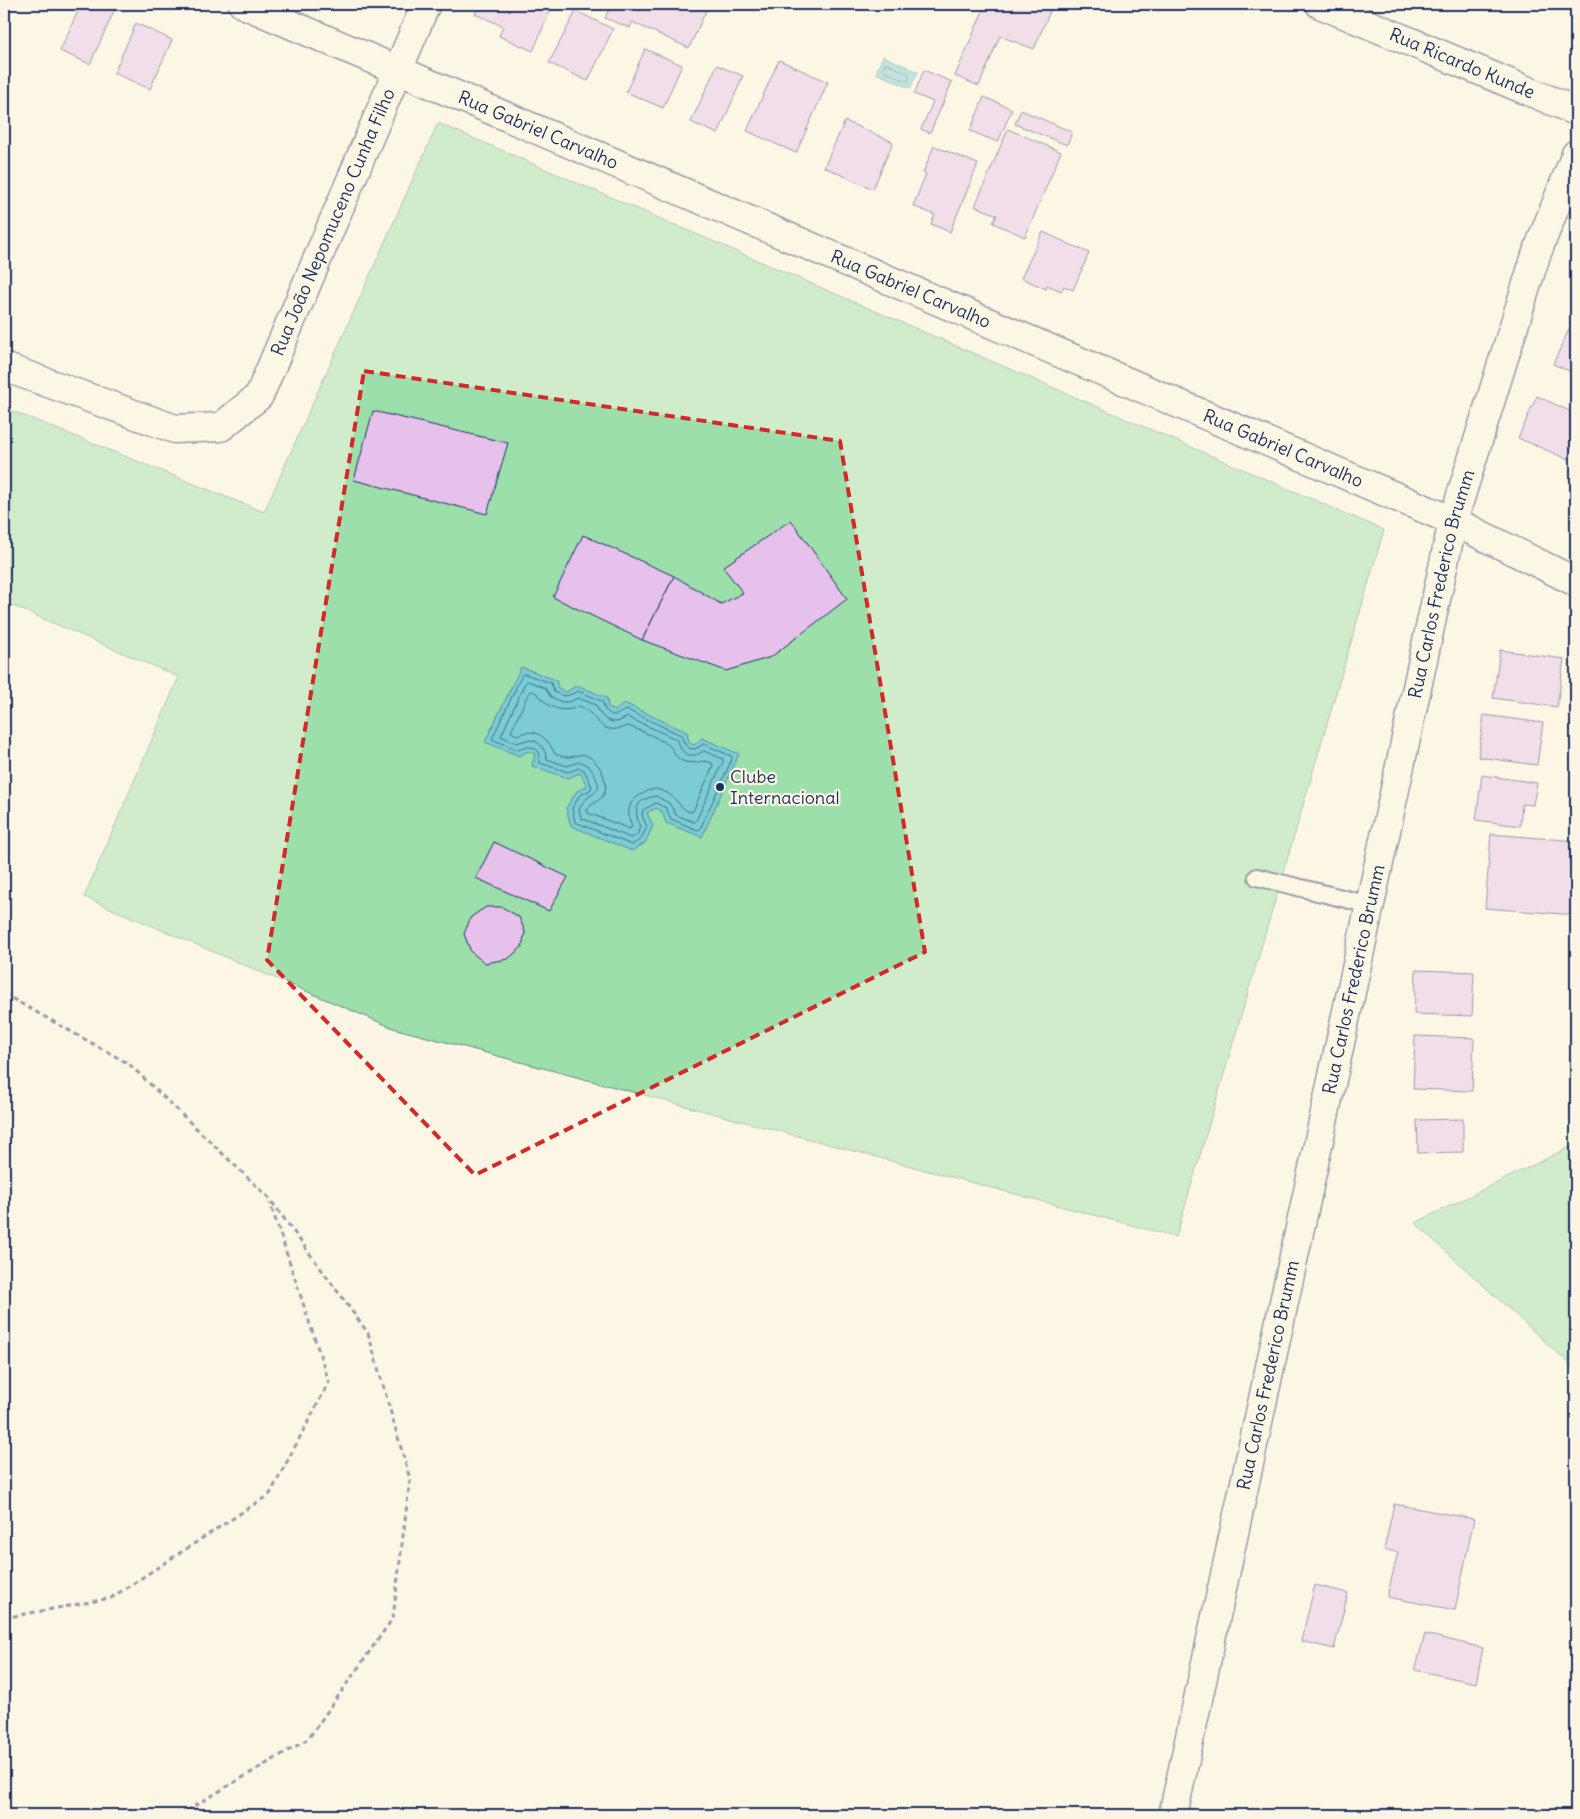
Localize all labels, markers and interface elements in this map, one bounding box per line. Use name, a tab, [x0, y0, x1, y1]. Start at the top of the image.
street label: Rua Ricardo Kunde	[1386, 22, 1538, 104]
street label: Rua João Nepomuceno Cunha Filho	[266, 85, 400, 359]
street label: Rua Gabriel Carvalho	[455, 85, 622, 174]
street label: Rua Gabriel Carvalho	[827, 244, 994, 333]
street label: Rua Gabriel Carvalho	[1200, 404, 1367, 492]
street label: Rua Carlos Frederico Brumm	[1403, 466, 1479, 700]
place label: Clube Internacional	[730, 765, 840, 809]
marker: Clube Internacional	[714, 781, 726, 793]
street label: Rua Carlos Frederico Brumm	[1317, 862, 1389, 1096]
street label: Rua Carlos Frederico Brumm	[1232, 1258, 1304, 1492]

